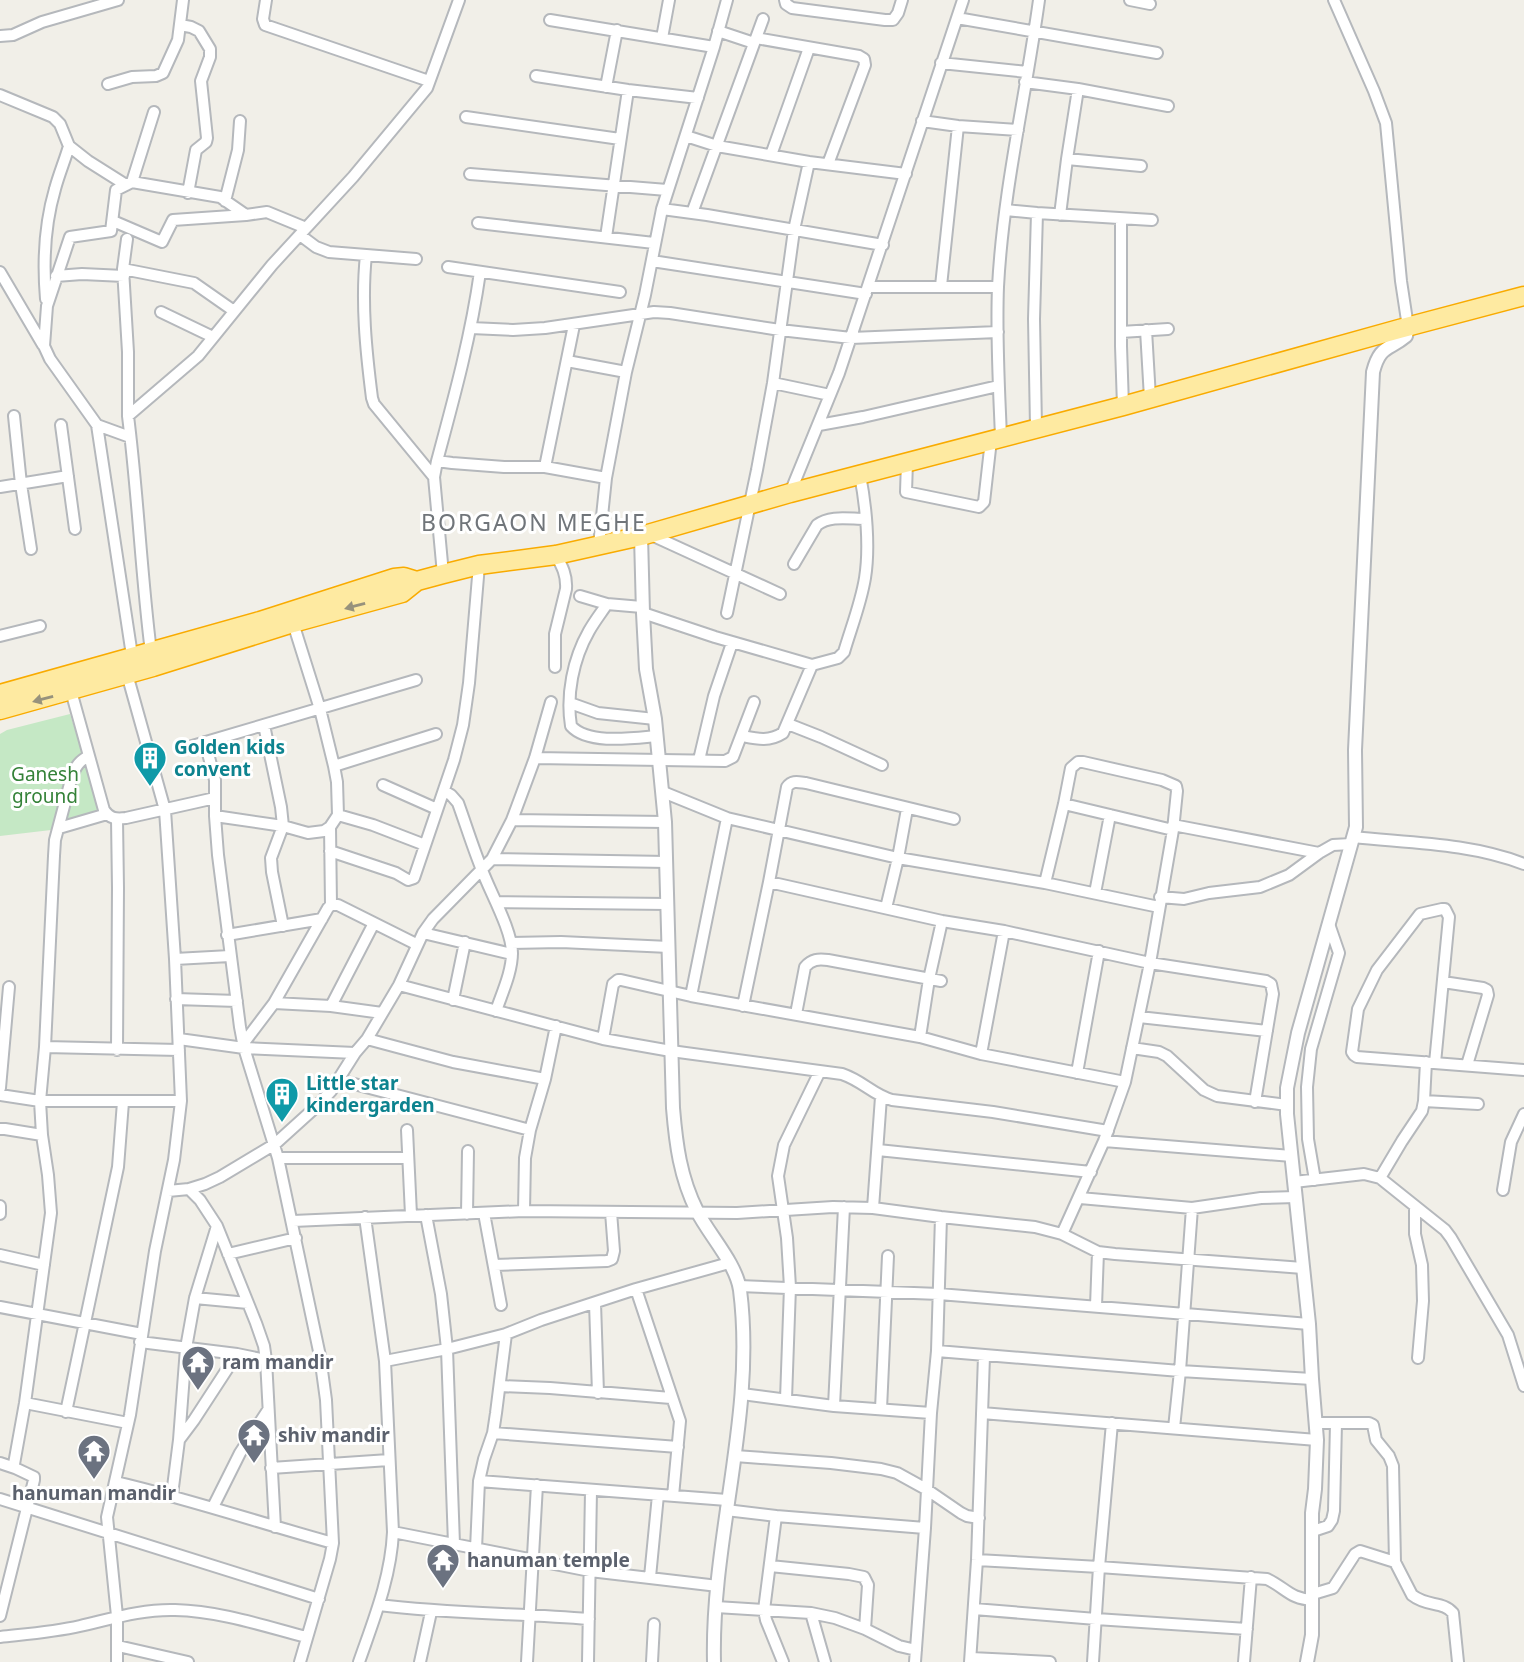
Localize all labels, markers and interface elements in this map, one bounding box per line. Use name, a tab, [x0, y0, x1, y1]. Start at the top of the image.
district label: BORGAON MEGHE	[421, 506, 647, 538]
one-way arrow	[344, 601, 366, 612]
one-way arrow	[32, 694, 54, 705]
place label: Golden kids convent	[174, 734, 285, 782]
building icon: Golden kids convent	[131, 739, 169, 788]
park label: Ganesh ground	[11, 761, 79, 809]
place label: Little star kindergarden	[306, 1070, 435, 1118]
building icon: Little star kindergarden	[263, 1075, 301, 1124]
temple icon: ram mandir	[179, 1343, 217, 1392]
place label: ram mandir	[222, 1349, 334, 1375]
temple icon: shiv mandir	[235, 1416, 273, 1465]
place label: shiv mandir	[278, 1422, 390, 1448]
temple icon: hanuman mandir	[75, 1432, 113, 1481]
place label: hanuman mandir	[12, 1480, 177, 1506]
temple icon: hanuman temple	[424, 1541, 462, 1590]
place label: hanuman temple	[467, 1547, 630, 1573]

